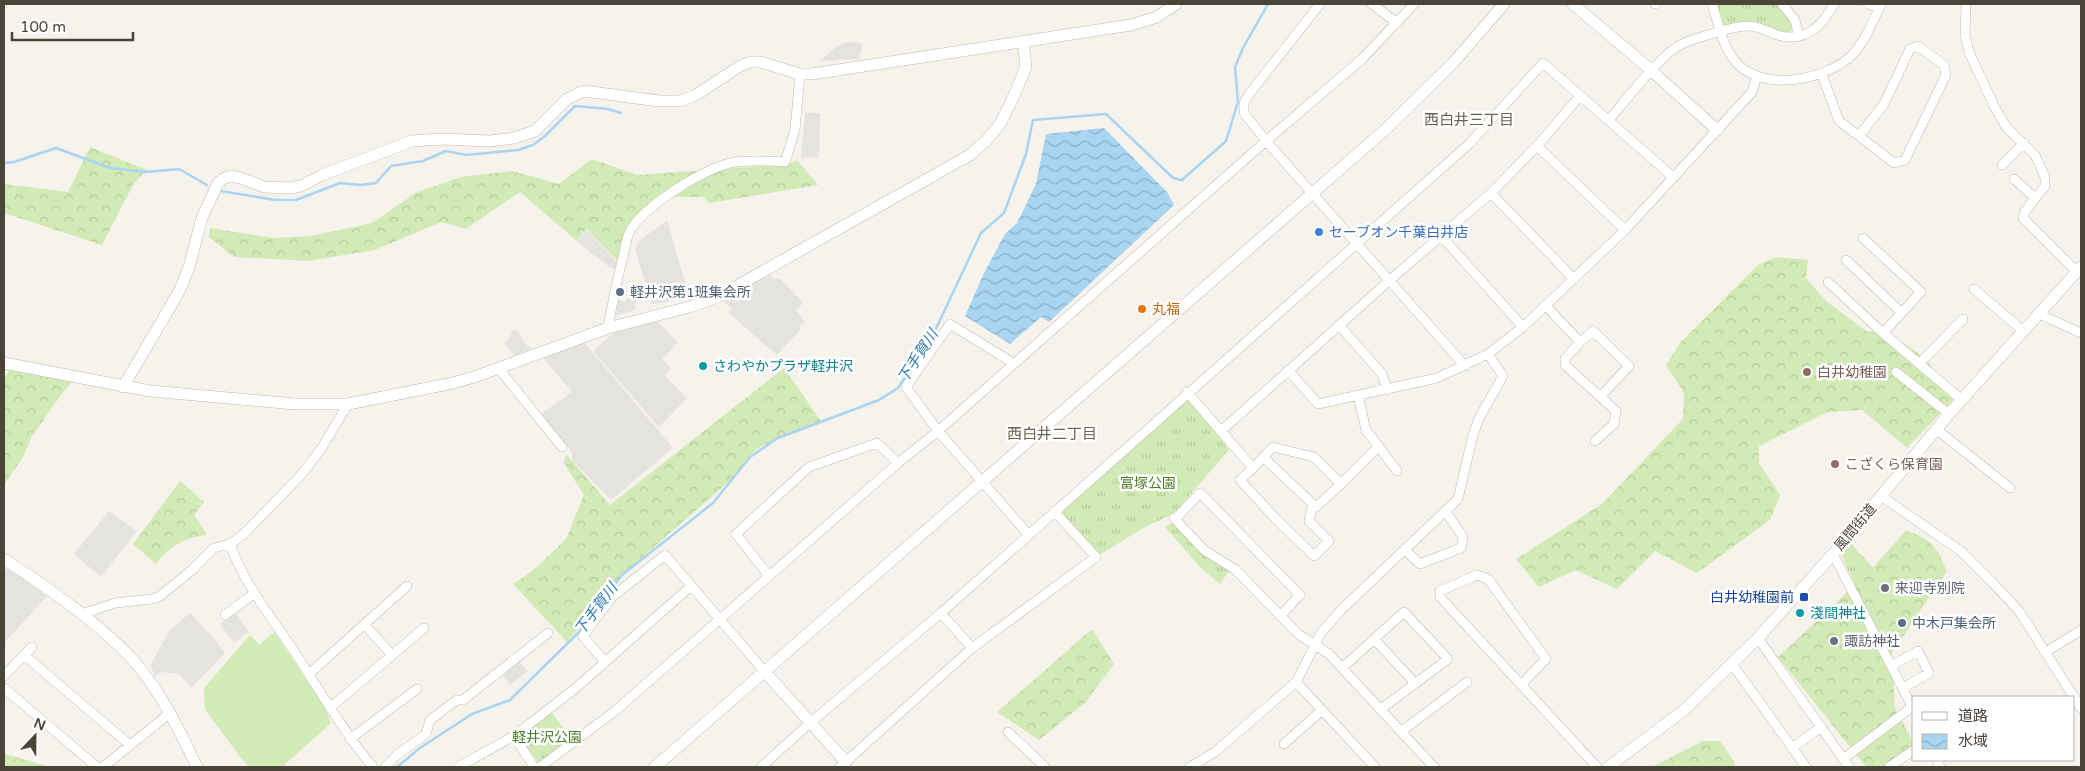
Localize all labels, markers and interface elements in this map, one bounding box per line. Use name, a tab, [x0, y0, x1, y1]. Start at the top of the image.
scale bar	[12, 10, 134, 42]
text: 100 m	[20, 18, 66, 36]
district label: 西白井三丁目	[1424, 111, 1514, 129]
place label: セーブオン千葉白井店	[1329, 224, 1468, 241]
marker: セーブオン千葉白井店	[1313, 226, 1325, 238]
place label: 軽井沢第1班集会所	[630, 284, 751, 301]
marker: 軽井沢第1班集会所	[614, 286, 626, 298]
place label: 丸福	[1152, 301, 1180, 318]
marker: 丸福	[1136, 303, 1148, 315]
water label: 下手賀川	[894, 324, 943, 386]
place label: さわやかプラザ軽井沢	[713, 358, 853, 375]
marker: さわやかプラザ軽井沢	[697, 360, 709, 372]
place label: 白井幼稚園	[1817, 364, 1887, 381]
marker: 白井幼稚園	[1801, 366, 1813, 378]
district label: 西白井二丁目	[1007, 425, 1097, 443]
place label: こざくら保育園	[1845, 456, 1943, 473]
marker: こざくら保育園	[1829, 458, 1841, 470]
park label: 富塚公園	[1120, 475, 1176, 492]
street label: 風間街道	[1831, 500, 1880, 554]
water label: 下手賀川	[571, 578, 622, 638]
place label: 来迎寺別院	[1895, 580, 1965, 597]
marker: 来迎寺別院	[1879, 582, 1891, 594]
place label: 白井幼稚園前	[1710, 589, 1794, 606]
marker: 白井幼稚園前	[1798, 591, 1810, 603]
place label: 淺間神社	[1810, 605, 1866, 622]
marker: 淺間神社	[1794, 607, 1806, 619]
place label: 中木戸集会所	[1912, 615, 1996, 632]
marker: 中木戸集会所	[1896, 617, 1908, 629]
place label: 諏訪神社	[1844, 633, 1900, 650]
marker: 諏訪神社	[1828, 635, 1840, 647]
legend	[1912, 696, 2075, 761]
text: 道路	[1958, 707, 1988, 725]
north arrow	[10, 711, 60, 761]
text: N	[31, 714, 48, 734]
park label: 軽井沢公園	[512, 729, 582, 746]
text: 水域	[1958, 732, 1988, 750]

